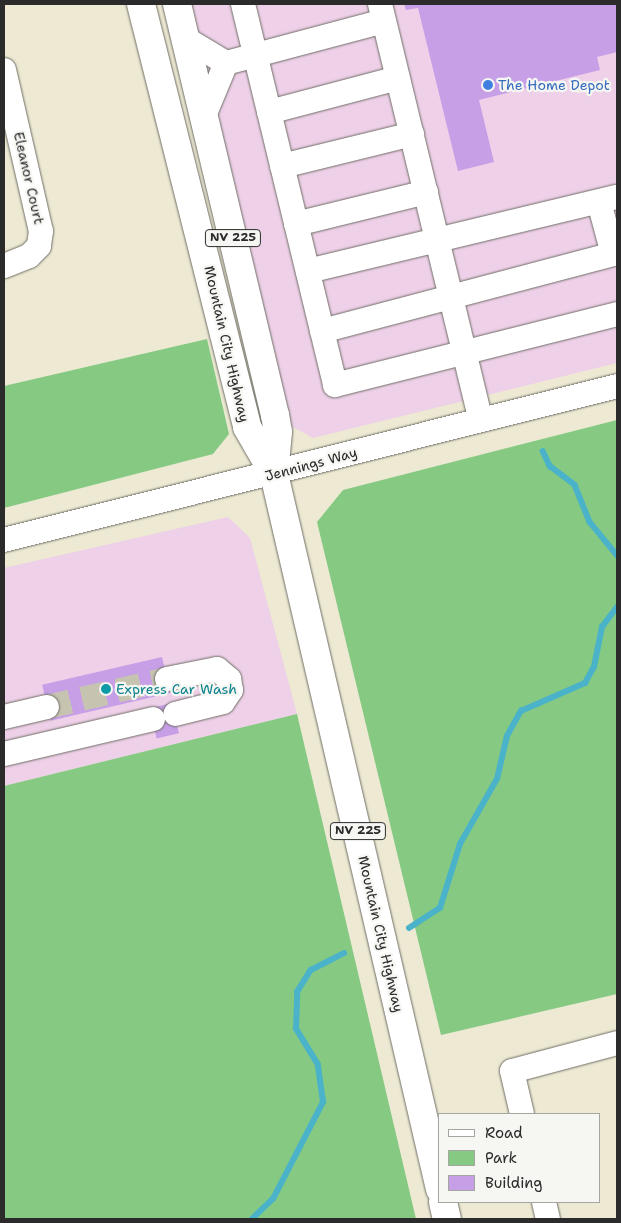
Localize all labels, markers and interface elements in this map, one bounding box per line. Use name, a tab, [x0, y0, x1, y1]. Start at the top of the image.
place label: The Home Depot	[498, 77, 610, 93]
marker: The Home Depot	[482, 79, 494, 91]
street label: Eleanor Court	[10, 130, 48, 226]
road number: NV 225	[204, 228, 262, 248]
street label: Mountain City Highway	[201, 264, 253, 424]
street label: Jennings Way	[263, 444, 359, 484]
place label: Express Car Wash	[116, 681, 237, 697]
marker: Express Car Wash	[100, 683, 112, 695]
road number: NV 225	[329, 821, 387, 840]
street label: Mountain City Highway	[355, 854, 407, 1014]
legend	[438, 1113, 601, 1203]
text: Road	[485, 1123, 523, 1143]
text: Park	[485, 1148, 517, 1168]
text: Building	[485, 1173, 542, 1193]

